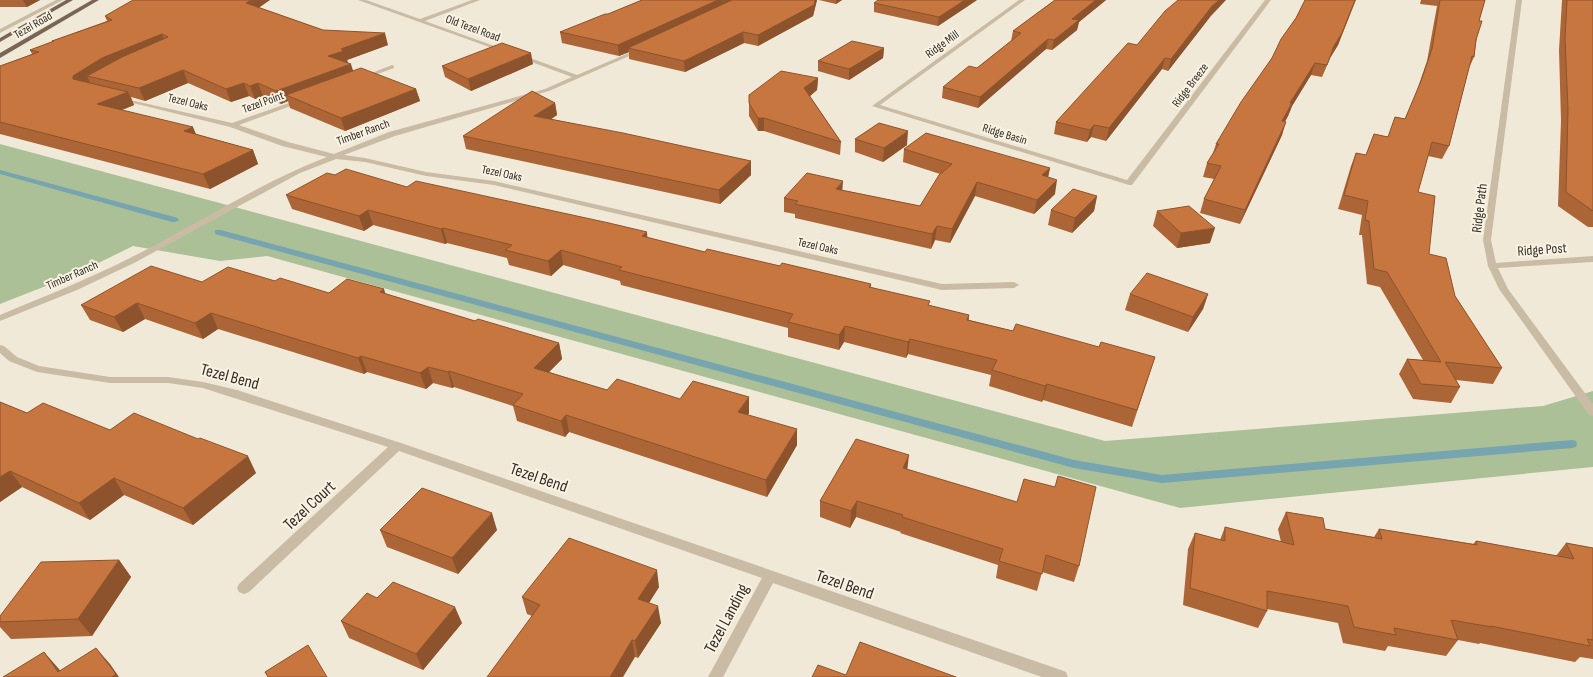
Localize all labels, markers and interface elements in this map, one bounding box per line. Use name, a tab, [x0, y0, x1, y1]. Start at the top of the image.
street label: Tezel Road	[11, 8, 55, 42]
street label: Old Tezel Road	[443, 12, 502, 45]
street label: Ridge Mill	[922, 27, 962, 62]
street label: Ridge Breeze	[1169, 60, 1212, 110]
street label: Tezel Point	[240, 88, 286, 117]
street label: Tezel Oaks	[166, 90, 210, 115]
street label: Timber Ranch	[335, 116, 392, 149]
street label: Ridge Basin	[981, 121, 1029, 148]
street label: Tezel Oaks	[480, 162, 524, 185]
street label: Ridge Path	[1468, 182, 1491, 234]
street label: Tezel Oaks	[796, 235, 840, 258]
street label: Ridge Post	[1517, 239, 1567, 260]
street label: Timber Ranch	[44, 257, 100, 294]
street label: Tezel Bend	[198, 360, 261, 394]
street label: Tezel Bend	[507, 459, 570, 497]
street label: Tezel Court	[280, 477, 340, 535]
street label: Tezel Bend	[813, 566, 876, 604]
street label: Tezel Landing	[700, 580, 754, 657]

